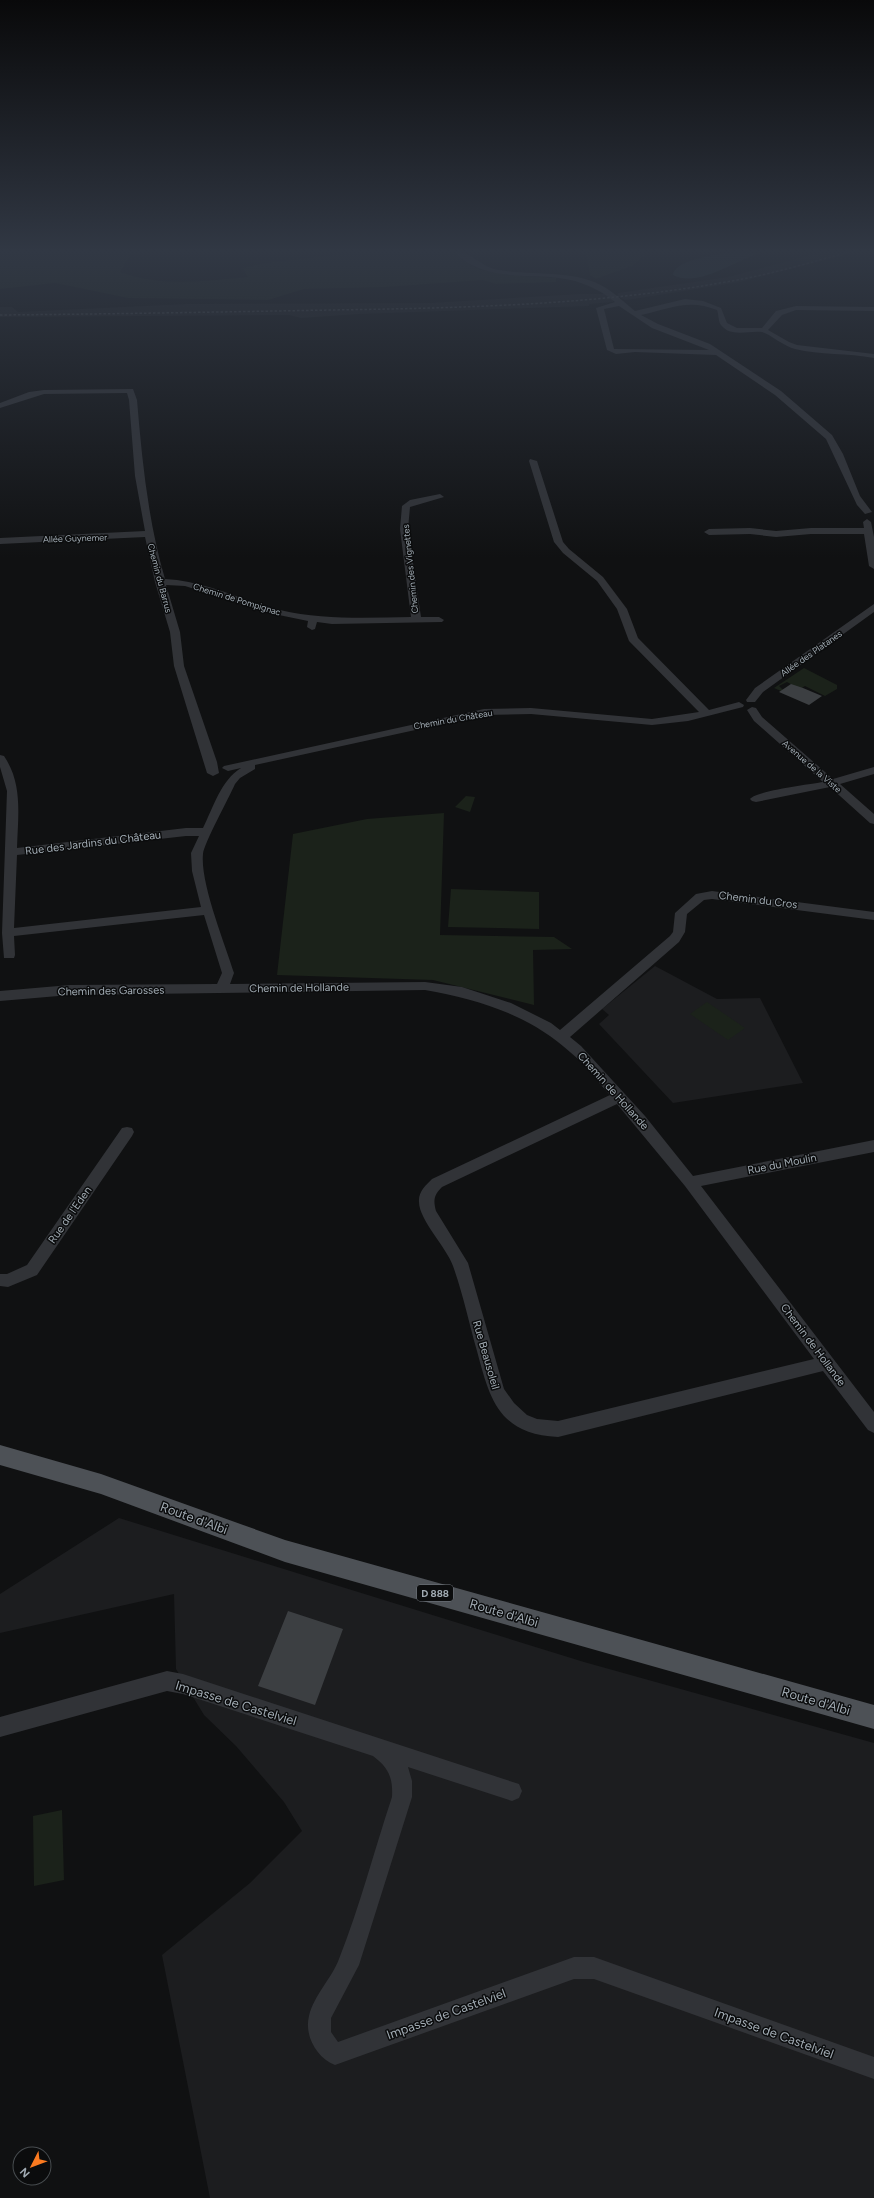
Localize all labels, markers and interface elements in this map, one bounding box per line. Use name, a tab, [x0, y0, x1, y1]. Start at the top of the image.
street label: Chemin des Vignettes	[400, 524, 420, 614]
street label: Allée Guynemer	[43, 531, 107, 545]
street label: Chemin du Barrus	[145, 542, 175, 614]
street label: Chemin de Pompignac	[192, 580, 282, 618]
street label: Allée des Platanes	[778, 628, 844, 678]
street label: Chemin du Château	[413, 707, 493, 731]
street label: Avenue de la Viste	[780, 737, 844, 795]
street label: Rue des Jardins du Château	[24, 828, 162, 858]
street label: Chemin du Cros	[718, 889, 798, 911]
street label: Chemin de Hollande	[249, 981, 349, 995]
street label: Chemin des Garosses	[58, 984, 164, 998]
street label: Chemin de Hollande	[575, 1050, 651, 1132]
street label: Rue du Moulin	[746, 1151, 818, 1177]
street label: Rue de l'Eden	[46, 1184, 94, 1246]
street label: Chemin de Hollande	[778, 1301, 848, 1389]
street label: Rue Beausoleil	[470, 1319, 502, 1391]
street label: Route d'Albi	[158, 1499, 230, 1537]
road number: D 888	[417, 1585, 453, 1601]
street label: Route d'Albi	[468, 1596, 540, 1630]
street label: Impasse de Castelviel	[174, 1677, 298, 1729]
street label: Route d'Albi	[780, 1684, 852, 1718]
street label: Impasse de Castelviel	[384, 1985, 508, 2043]
street label: Impasse de Castelviel	[712, 2004, 836, 2062]
north arrow	[12, 2146, 52, 2186]
text: N	[17, 2165, 33, 2180]

